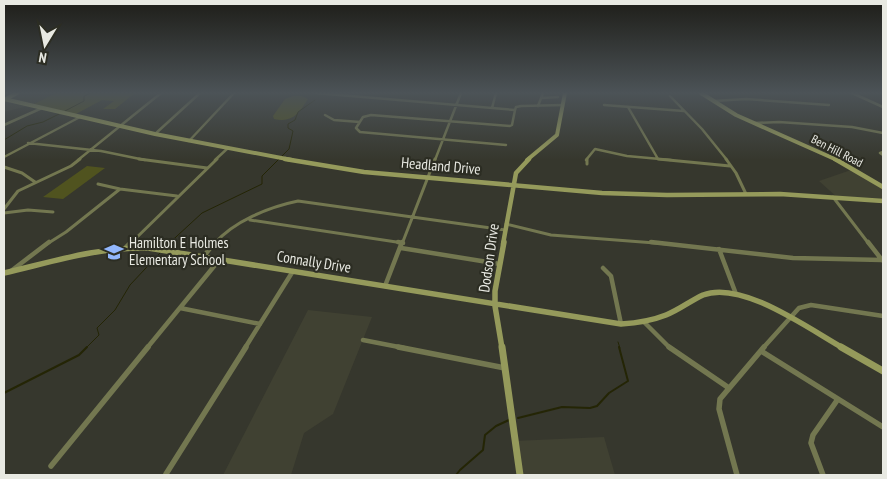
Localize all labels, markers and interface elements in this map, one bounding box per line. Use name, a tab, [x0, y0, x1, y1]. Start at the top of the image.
north arrow	[20, 20, 70, 70]
text: N	[37, 48, 48, 67]
street label: Ben Hill Road	[809, 131, 866, 170]
street label: Headland Drive	[400, 153, 482, 178]
street label: Dodson Drive	[474, 222, 503, 294]
place label: Hamilton E Holmes Elementary School	[129, 233, 228, 269]
school or university icon: Hamilton E Holmes Elementary School	[103, 241, 125, 263]
street label: Connally Drive	[276, 246, 352, 277]

